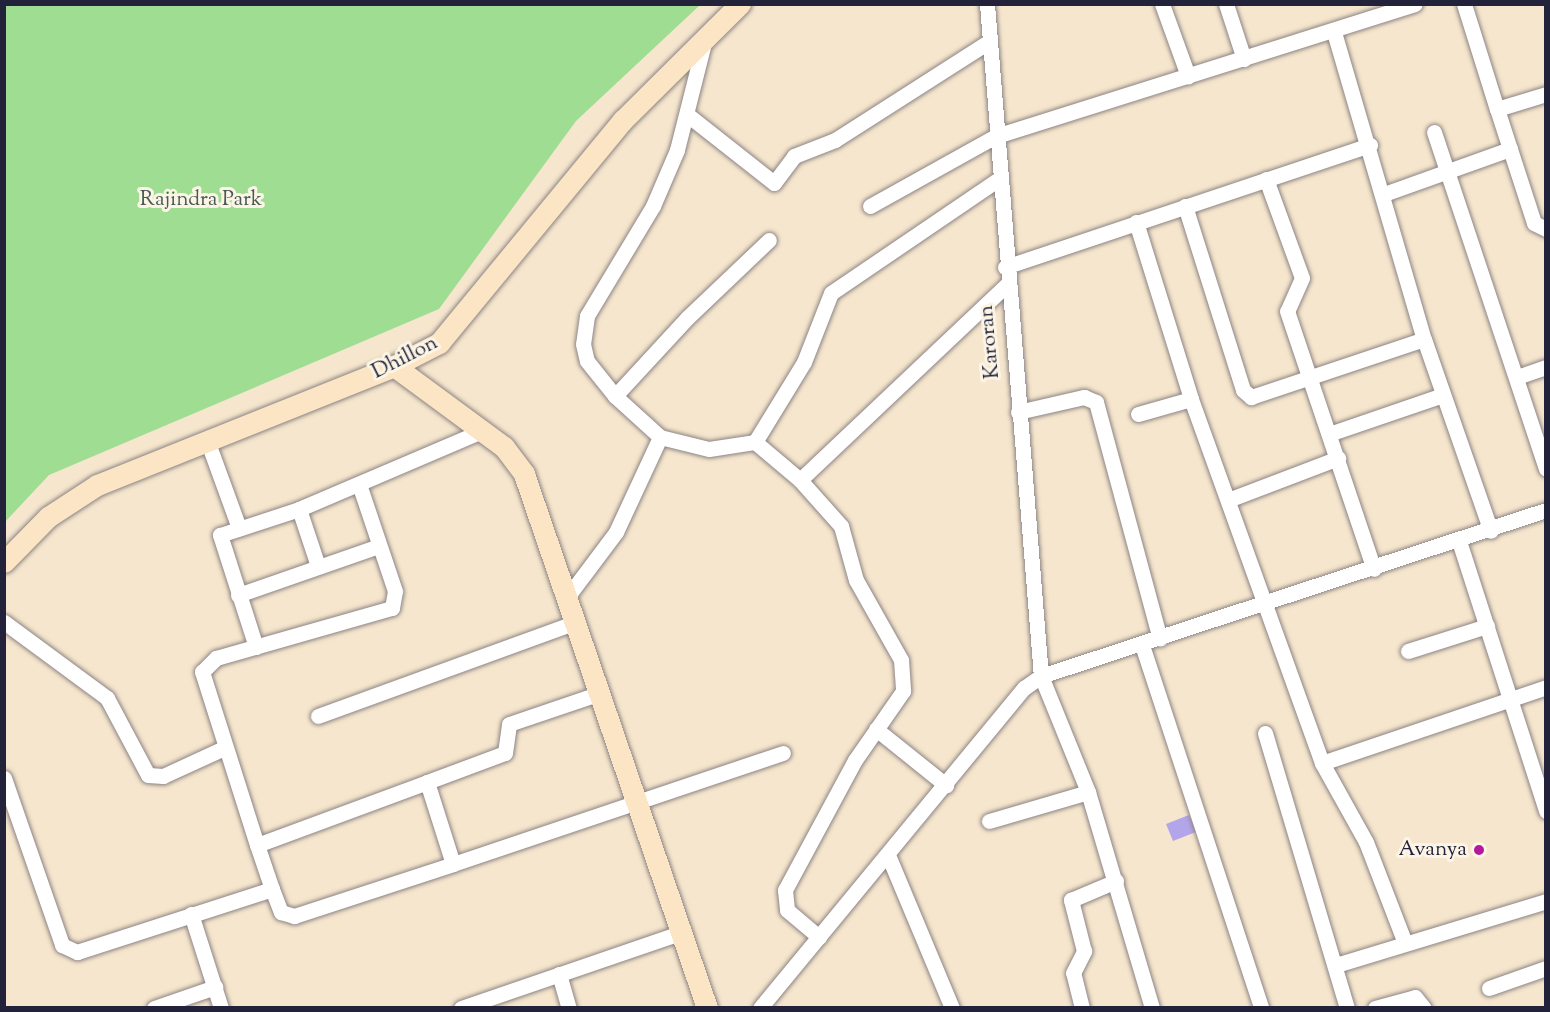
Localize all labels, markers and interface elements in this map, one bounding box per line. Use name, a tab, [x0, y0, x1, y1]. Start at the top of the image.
park label: Rajindra Park	[140, 187, 262, 213]
street label: Karoran	[974, 304, 1006, 380]
street label: Dhillon	[368, 331, 442, 385]
place label: Avanya	[1398, 837, 1467, 863]
marker: Avanya	[1472, 843, 1486, 857]

